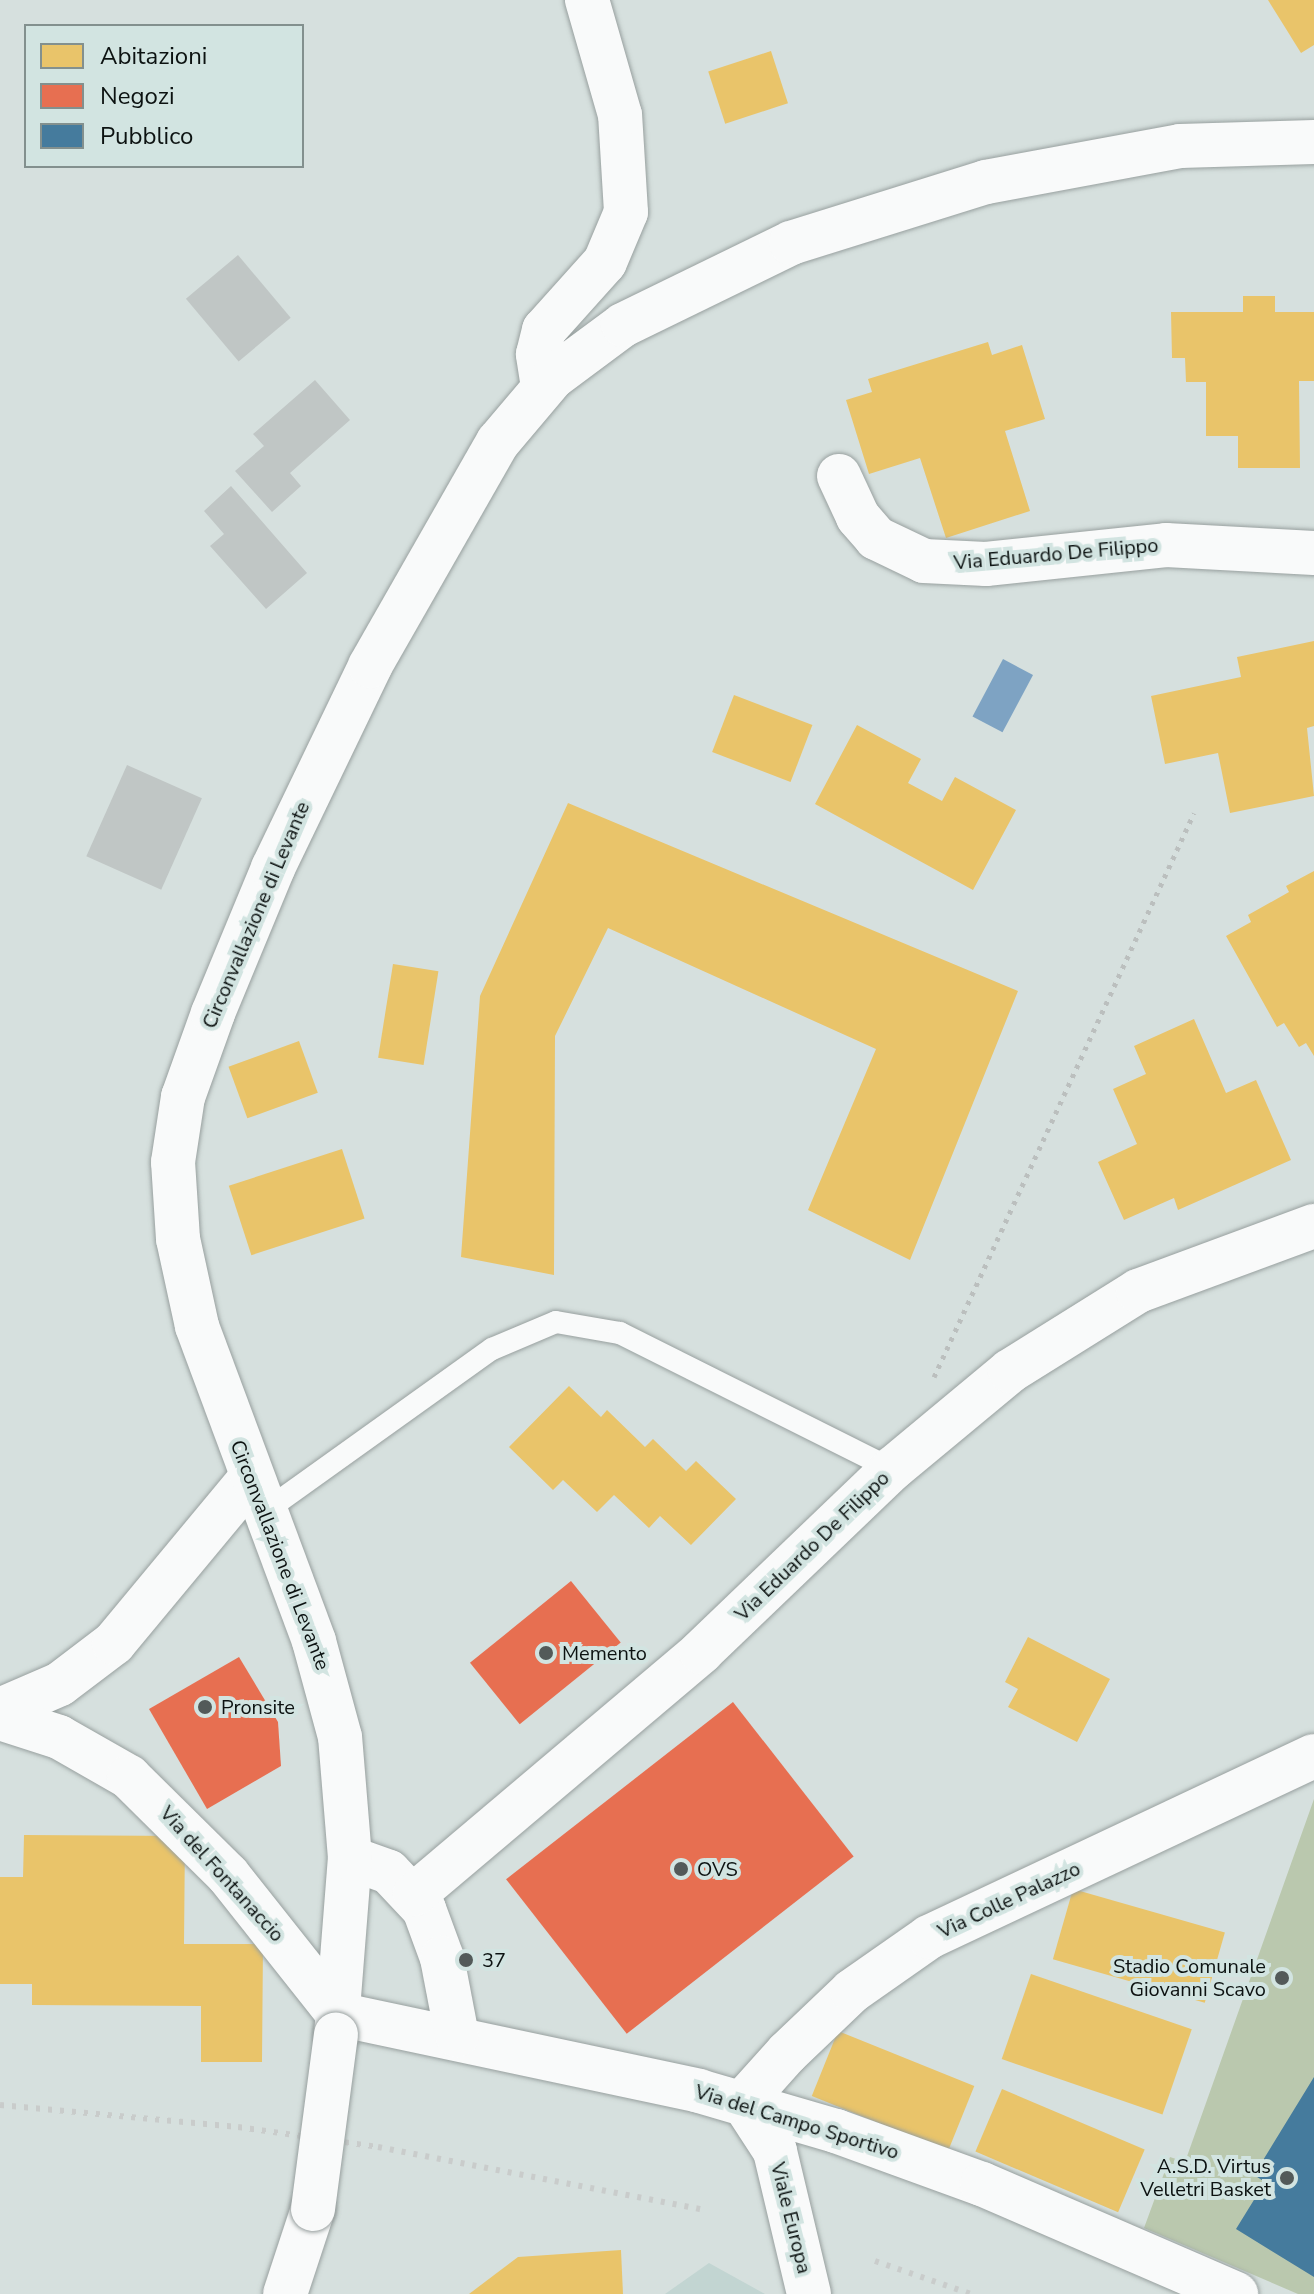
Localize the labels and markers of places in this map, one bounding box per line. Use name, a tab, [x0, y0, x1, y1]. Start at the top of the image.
place label: Memento	[562, 1641, 647, 1665]
marker: Memento	[537, 1644, 555, 1662]
place label: Pronsite	[221, 1695, 295, 1719]
marker: Pronsite	[196, 1698, 214, 1716]
place label: OVS	[697, 1857, 738, 1881]
marker: OVS	[672, 1860, 690, 1878]
place label: 37	[482, 1948, 506, 1972]
marker: 37	[457, 1951, 475, 1969]
place label: Stadio Comunale Giovanni Scavo	[1113, 1954, 1266, 2001]
marker: Stadio Comunale Giovanni Scavo	[1273, 1969, 1291, 1987]
place label: A.S.D. Virtus Velletri Basket	[1140, 2154, 1271, 2201]
marker: A.S.D. Virtus Velletri Basket	[1278, 2169, 1296, 2187]

